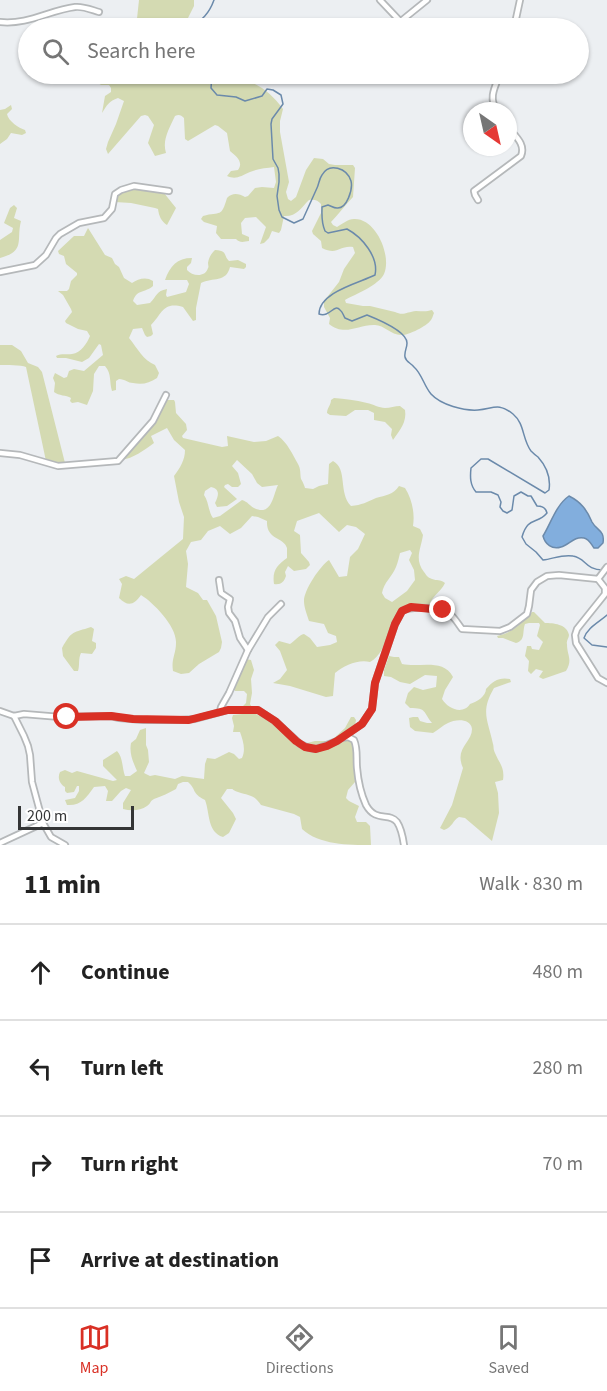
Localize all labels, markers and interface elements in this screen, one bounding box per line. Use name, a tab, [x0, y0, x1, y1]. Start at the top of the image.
search box	[18, 18, 589, 84]
icon: search	[39, 35, 72, 68]
text: Search here	[87, 35, 195, 67]
north arrow	[463, 102, 517, 156]
route end	[429, 596, 455, 622]
route start	[53, 703, 79, 729]
scale bar	[18, 803, 134, 830]
text: 200 m	[27, 805, 67, 827]
text: 11 min	[24, 866, 101, 903]
text: Walk · 830 m	[479, 870, 583, 898]
icon: ahead	[24, 956, 57, 989]
text: Continue	[81, 956, 170, 988]
text: 480 m	[533, 958, 583, 986]
icon: left	[24, 1052, 57, 1085]
text: Turn left	[81, 1052, 163, 1084]
text: 280 m	[533, 1054, 583, 1082]
icon: right	[24, 1148, 57, 1181]
text: Turn right	[81, 1148, 178, 1180]
text: 70 m	[543, 1150, 583, 1178]
icon: arrive	[24, 1244, 57, 1277]
text: Arrive at destination	[81, 1244, 279, 1276]
tab: Map	[78, 1321, 111, 1379]
tab: Directions	[266, 1321, 333, 1379]
tab: Saved	[489, 1321, 529, 1379]

